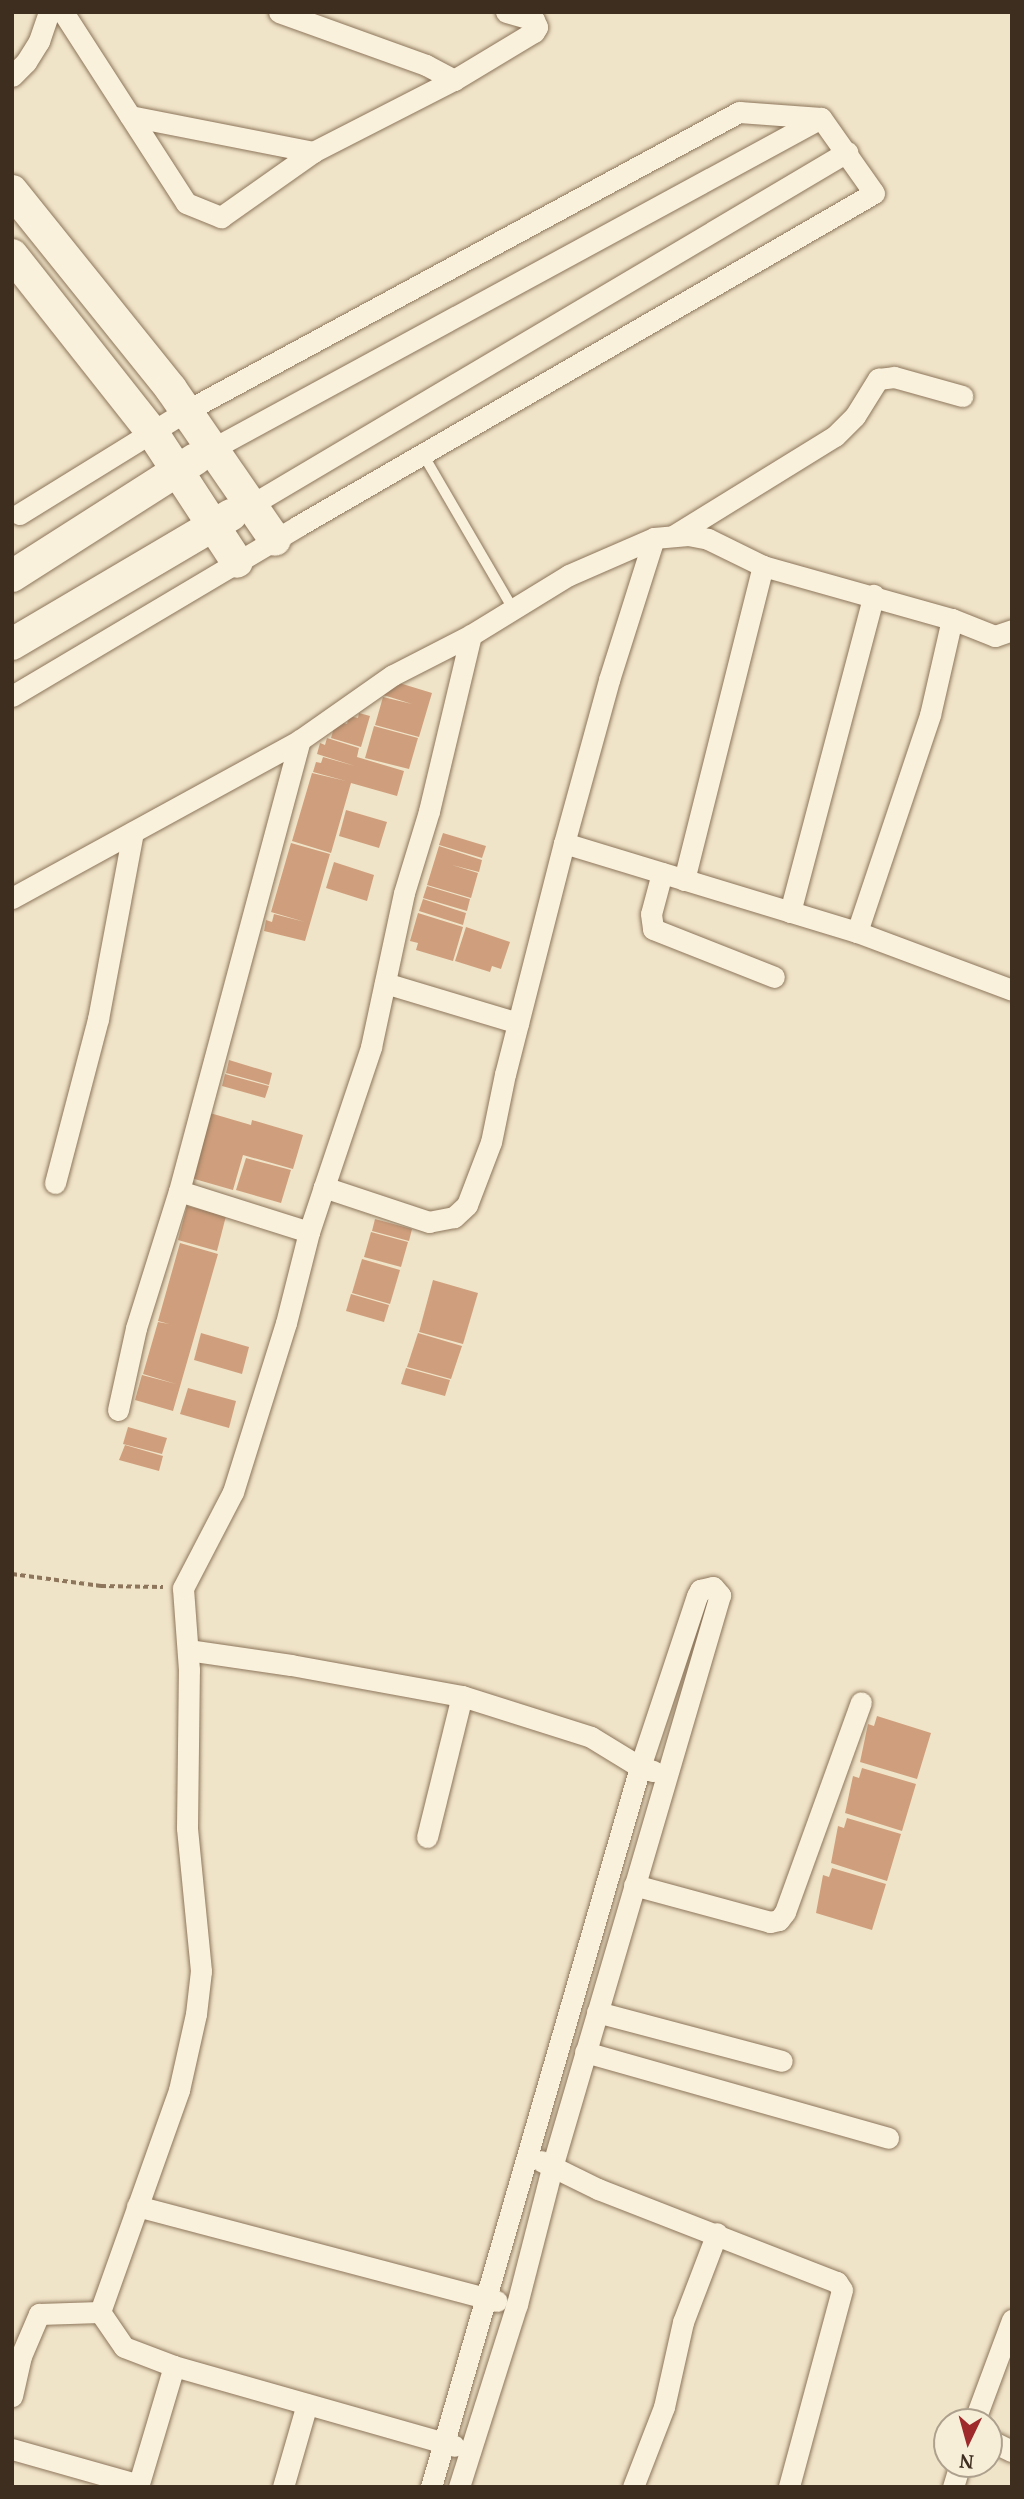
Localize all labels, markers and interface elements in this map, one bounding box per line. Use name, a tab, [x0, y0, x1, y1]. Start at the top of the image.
north arrow	[933, 2408, 1003, 2478]
text: N	[958, 2449, 975, 2476]

